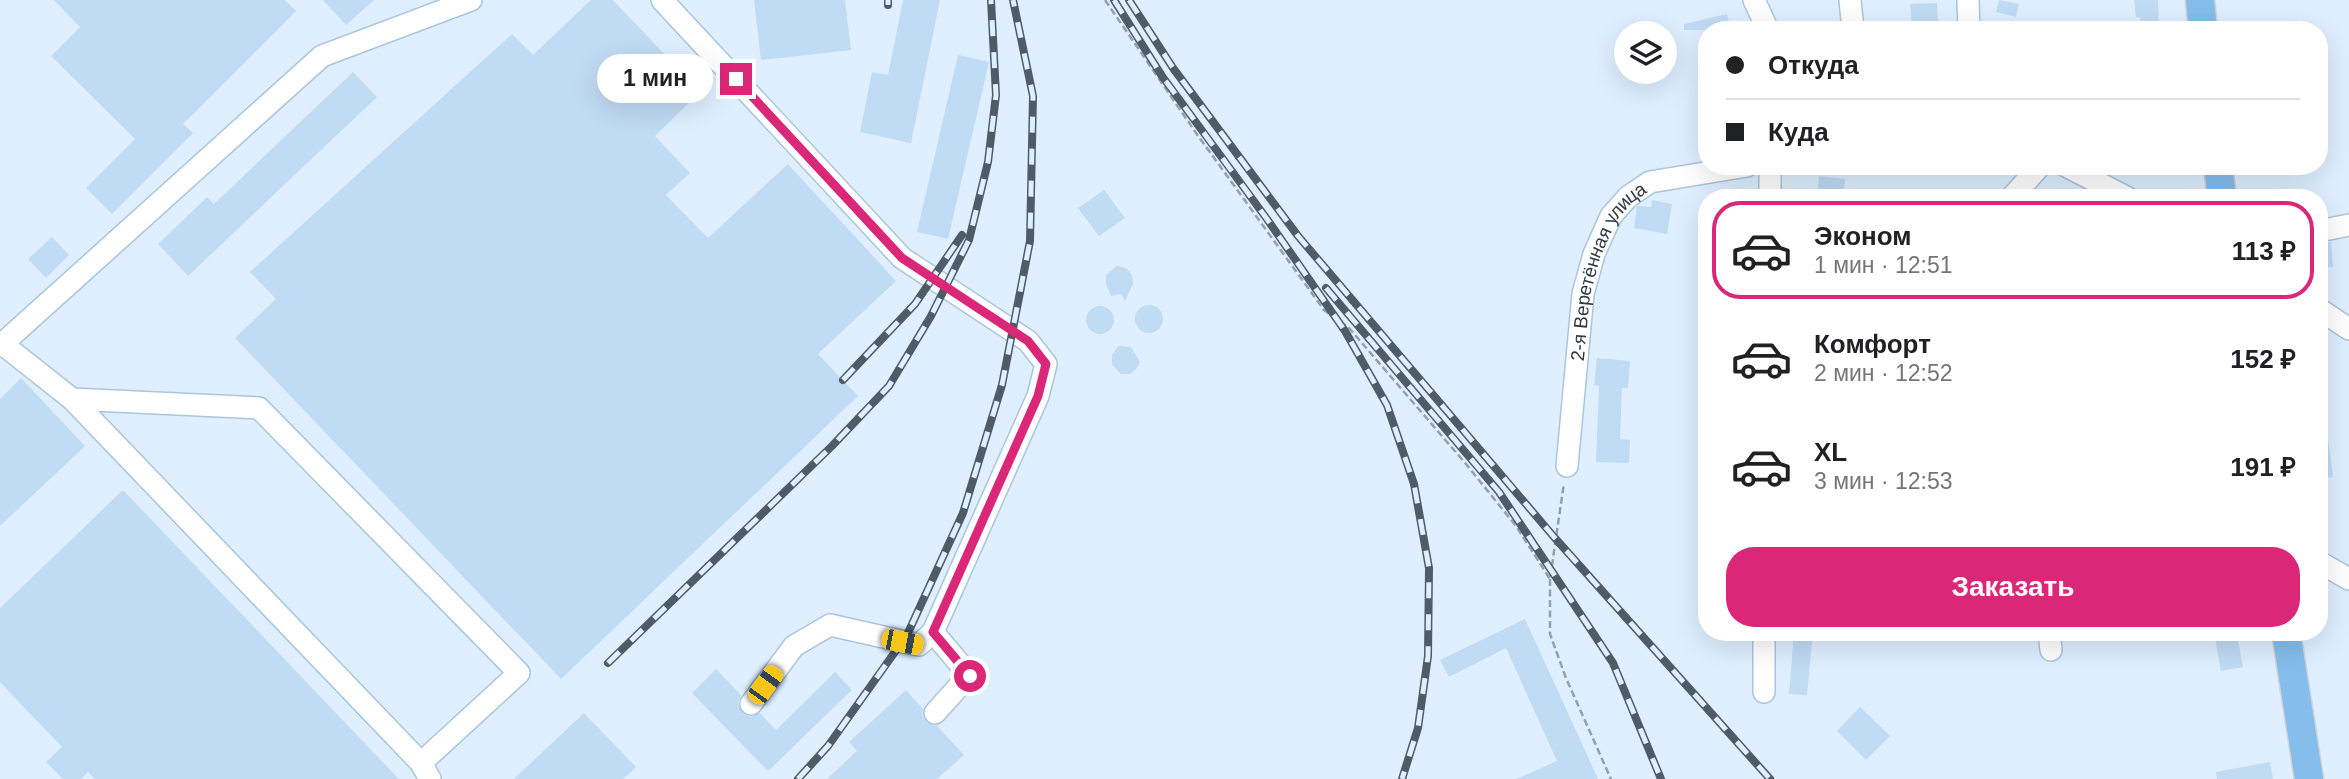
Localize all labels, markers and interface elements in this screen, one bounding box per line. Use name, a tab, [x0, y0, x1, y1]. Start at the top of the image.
map controls	[1614, 21, 1677, 84]
button: layers	[1614, 21, 1677, 84]
text: Откуда	[1768, 50, 1859, 80]
callout: 1 мин	[596, 55, 712, 104]
route end	[720, 63, 752, 95]
text: 1 мин	[623, 65, 687, 91]
text: Куда	[1768, 117, 1829, 147]
street label: 2-я Веретённая улица	[1566, 177, 1650, 362]
icon: car	[1730, 219, 1793, 282]
text: Эконом	[1814, 221, 1912, 251]
text: 113 ₽	[2232, 236, 2296, 266]
text: 1 мин · 12:51	[1814, 252, 1953, 278]
icon: car	[1730, 327, 1793, 390]
text: Комфорт	[1814, 329, 1931, 359]
text: 152 ₽	[2230, 344, 2296, 374]
text: 2 мин · 12:52	[1814, 360, 1953, 386]
icon: car	[1730, 435, 1793, 498]
text: XL	[1814, 437, 1847, 467]
text: 191 ₽	[2230, 452, 2296, 482]
text: 3 мин · 12:53	[1814, 468, 1953, 494]
button: Заказать	[1726, 547, 2300, 627]
car	[880, 628, 925, 656]
route start	[954, 660, 986, 692]
car	[745, 662, 786, 708]

